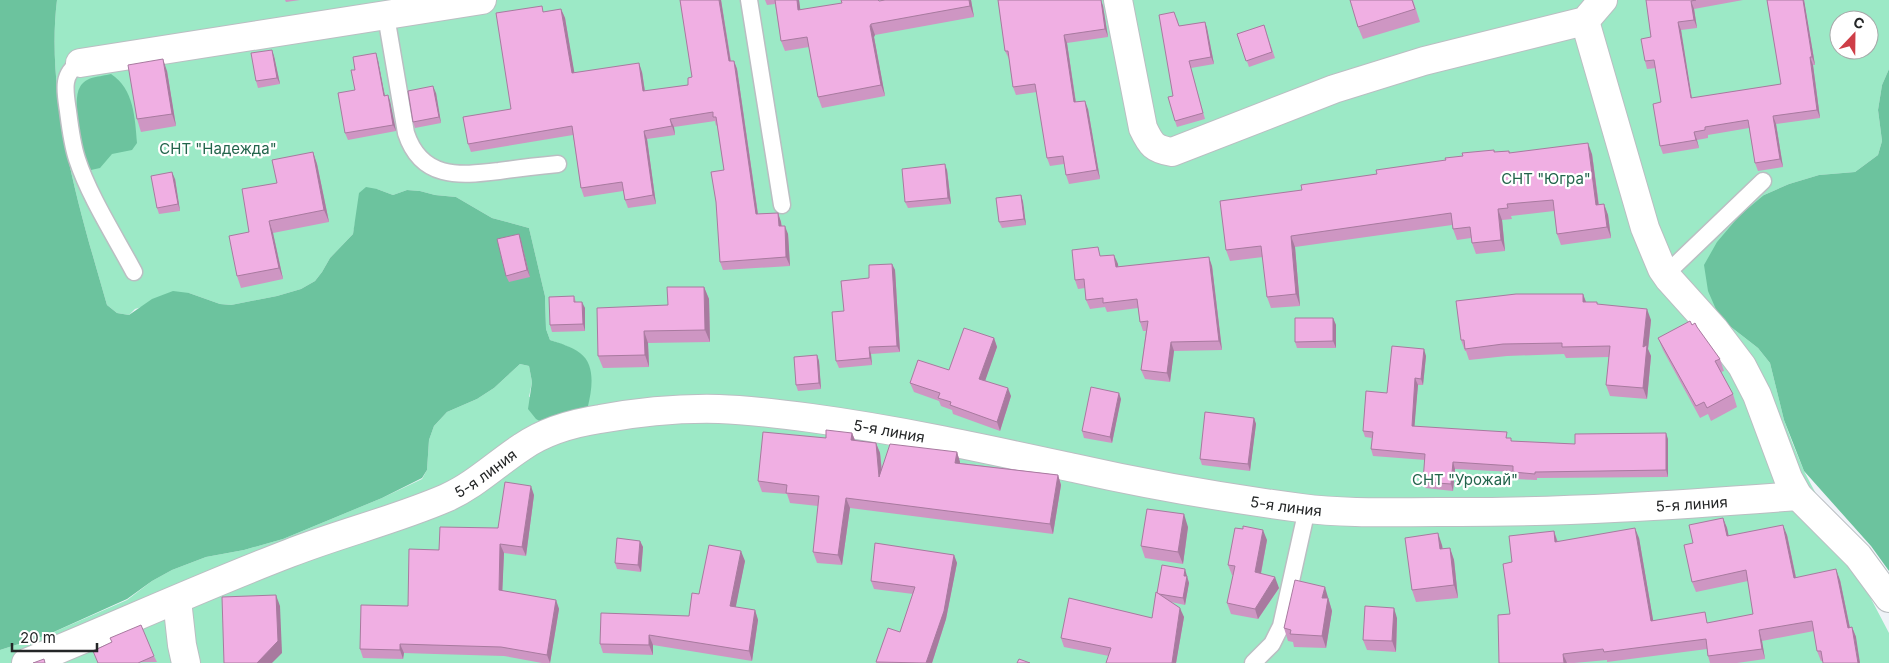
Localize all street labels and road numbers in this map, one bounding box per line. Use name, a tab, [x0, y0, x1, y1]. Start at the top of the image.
street label: 5-я линия	[852, 415, 927, 446]
street label: 5-я линия	[451, 444, 520, 502]
street label: 5-я линия	[1249, 491, 1323, 520]
street label: 5-я линия	[1655, 492, 1728, 515]

